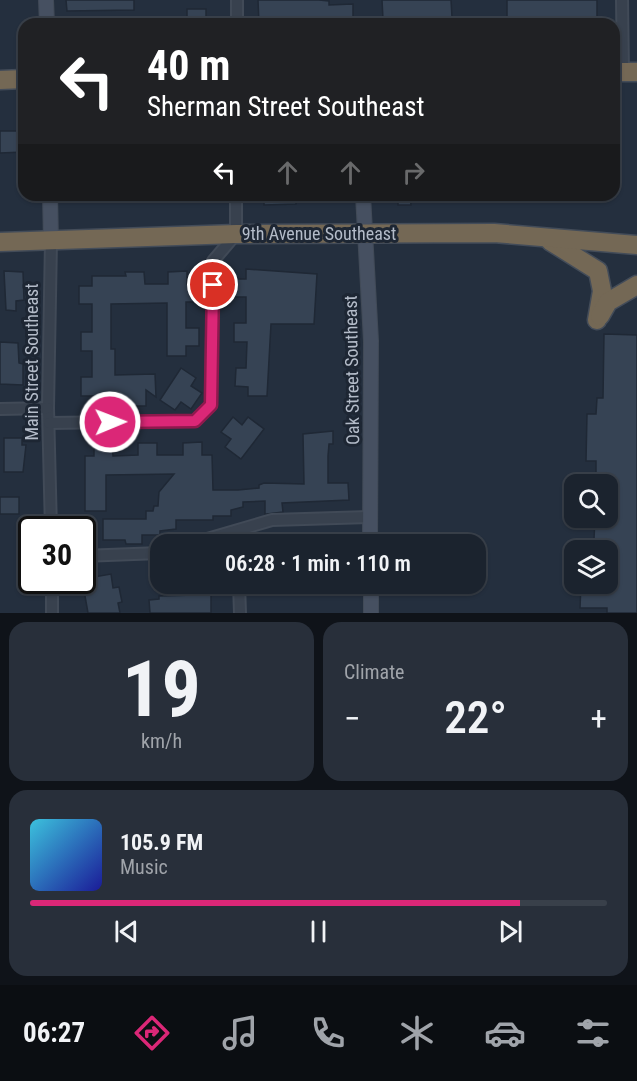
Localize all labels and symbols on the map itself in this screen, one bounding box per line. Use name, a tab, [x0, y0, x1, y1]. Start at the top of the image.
street label: 9th Avenue Southeast	[242, 223, 396, 244]
pin	[187, 259, 238, 310]
street label: Main Street Southeast	[21, 283, 42, 441]
street label: Oak Street Southeast	[340, 295, 363, 445]
position arrow	[78, 390, 142, 454]
speed limit sign: 30	[18, 516, 96, 594]

